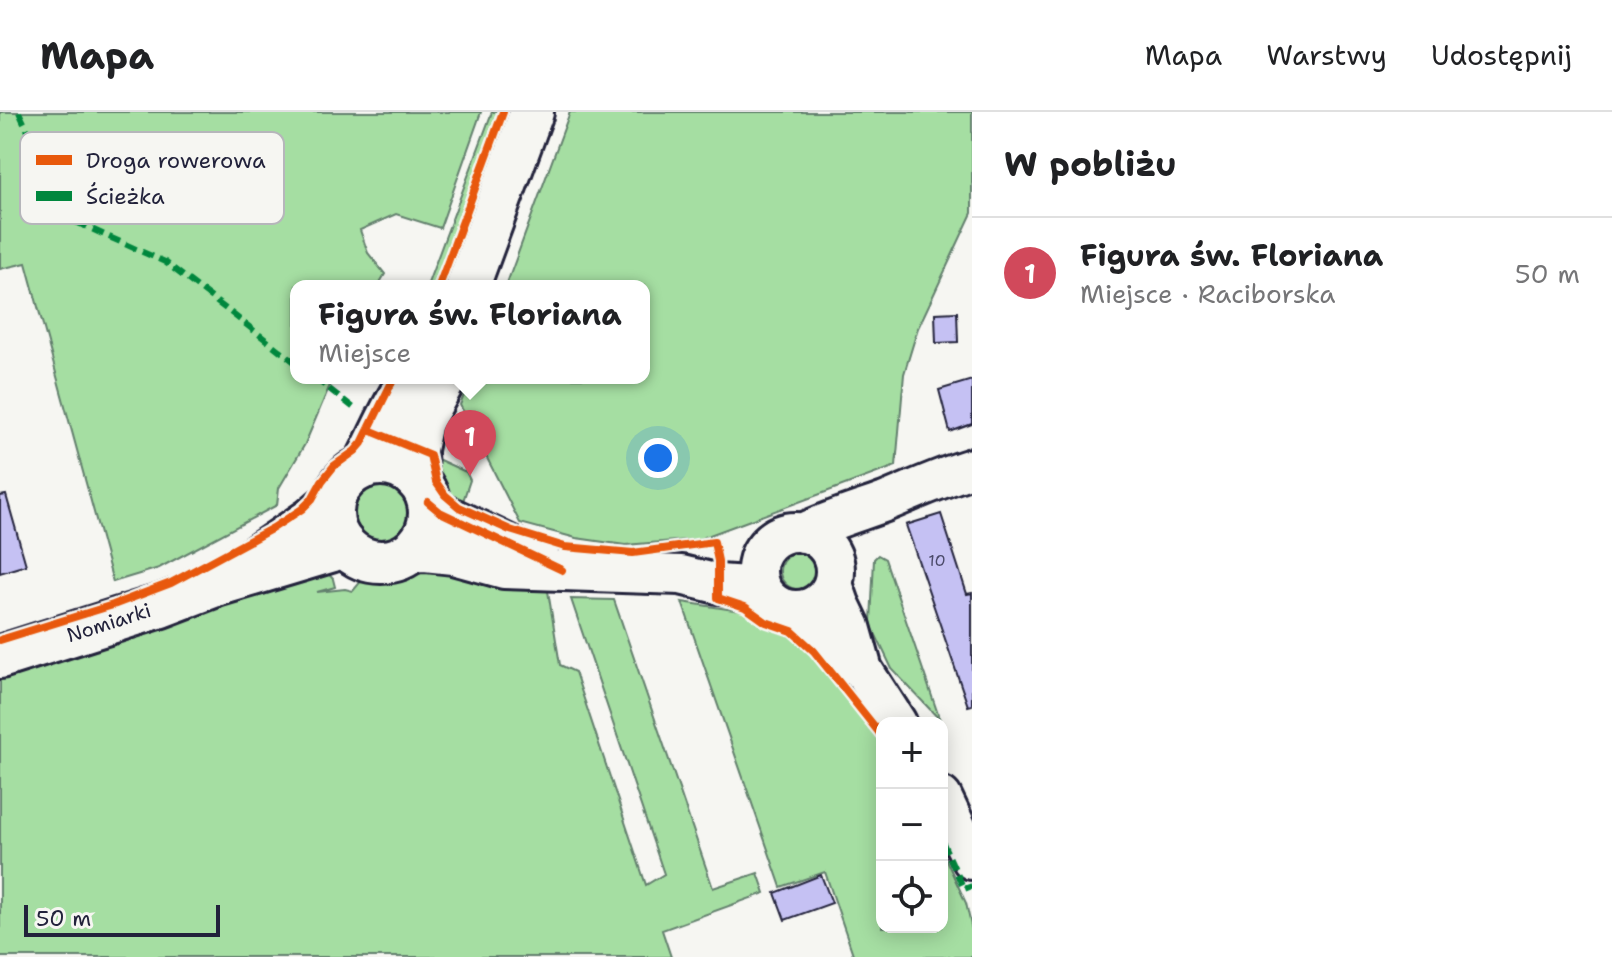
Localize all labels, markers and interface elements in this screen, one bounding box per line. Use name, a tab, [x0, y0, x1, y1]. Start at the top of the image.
text: Mapa	[40, 30, 154, 81]
text: Mapa	[1145, 36, 1222, 74]
text: Warstwy	[1266, 36, 1387, 74]
text: Udostępnij	[1431, 36, 1572, 74]
legend	[20, 132, 284, 224]
text: W pobliżu	[1004, 141, 1177, 187]
text: Droga rowerowa	[86, 146, 266, 175]
text: Ścieżka	[86, 182, 165, 211]
text: Figura św. Floriana	[1080, 235, 1383, 276]
text: 1	[1024, 256, 1036, 291]
text: 50 m	[1515, 256, 1580, 291]
text: Miejsce · Raciborska	[1080, 276, 1336, 311]
popup	[290, 280, 650, 384]
text: Figura św. Floriana	[318, 294, 622, 335]
text: Miejsce	[318, 335, 411, 370]
pin: 1	[444, 410, 496, 476]
your location	[638, 438, 678, 478]
house number: 10	[928, 550, 946, 571]
street label: Nomiarki	[63, 597, 154, 648]
map controls	[876, 717, 948, 933]
button: +	[876, 717, 948, 789]
button: −	[876, 789, 948, 861]
button: locate	[876, 861, 948, 933]
scale bar	[24, 901, 220, 937]
text: 50 m	[36, 904, 91, 933]

